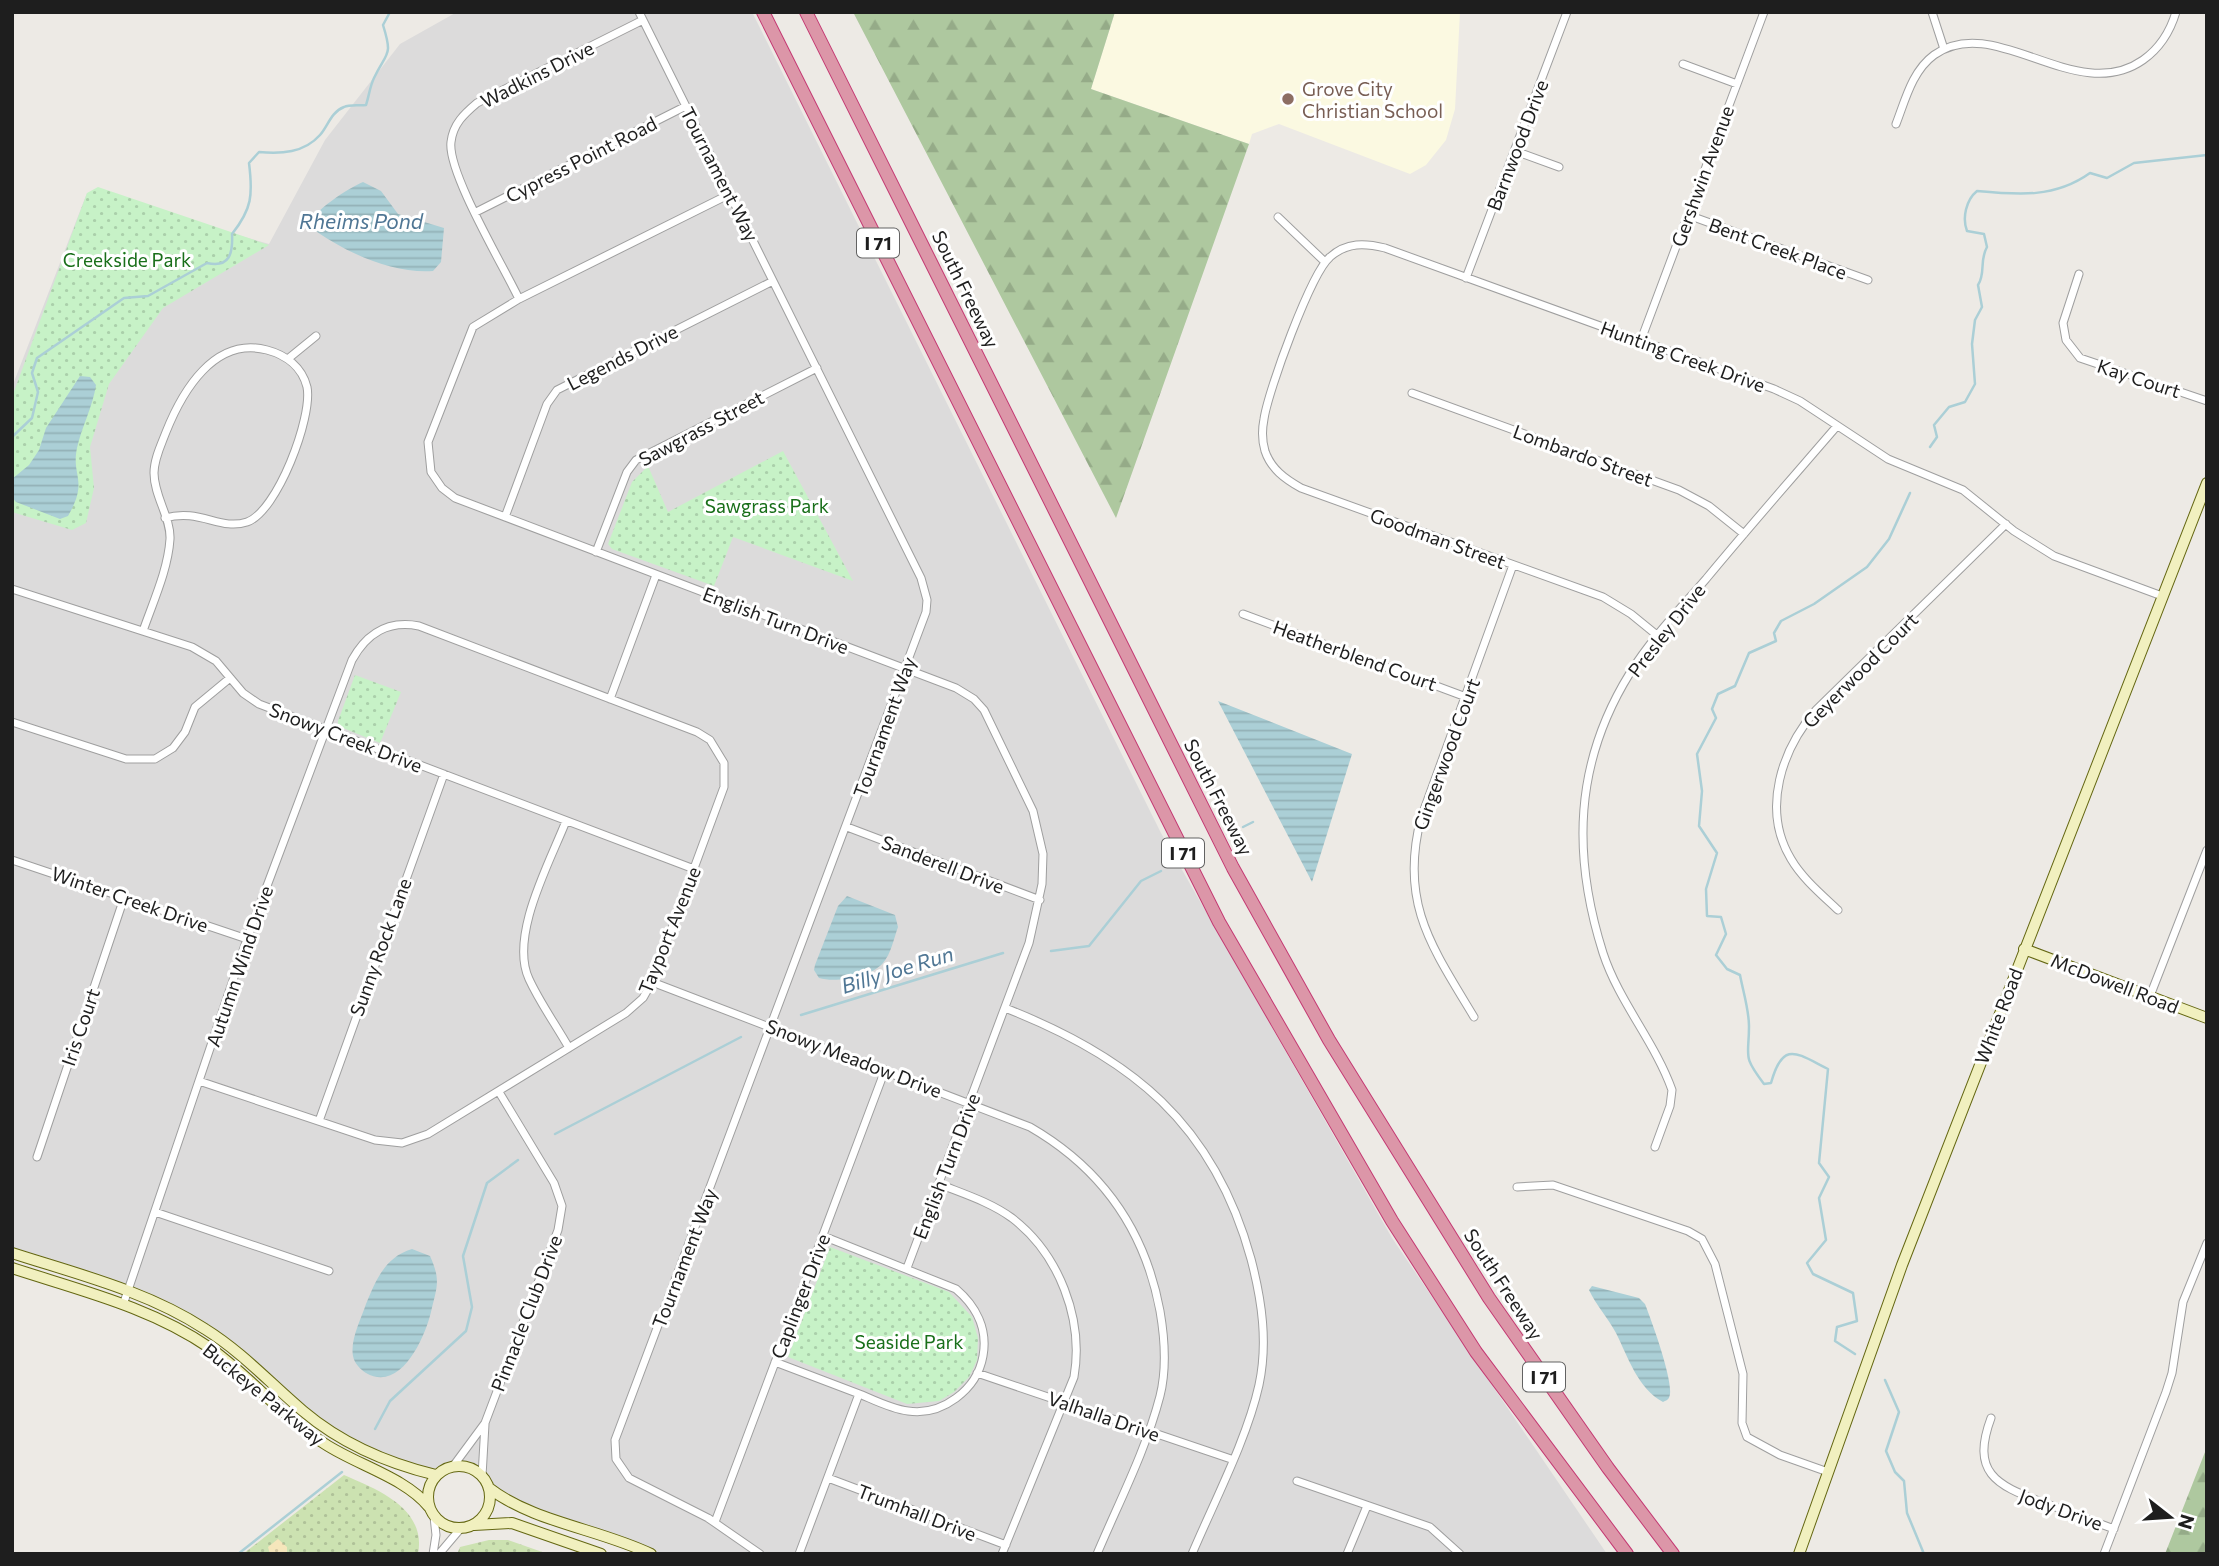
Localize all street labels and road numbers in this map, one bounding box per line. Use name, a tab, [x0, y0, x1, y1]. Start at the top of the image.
street label: Wadkins Drive	[477, 36, 597, 112]
street label: Barnwood Drive	[1481, 76, 1553, 214]
street label: Gershwin Avenue	[1666, 102, 1738, 250]
street label: Tournament Way	[676, 103, 764, 245]
street label: Cypress Point Road	[502, 111, 660, 207]
street label: Bent Creek Place	[1706, 212, 1850, 284]
street label: South Freeway	[928, 227, 1004, 352]
road number: I 71	[857, 229, 899, 258]
street label: Hunting Creek Drive	[1598, 316, 1768, 396]
street label: Legends Drive	[563, 319, 681, 395]
street label: Kay Court	[2094, 354, 2184, 402]
street label: Sawgrass Street	[635, 385, 768, 471]
street label: Lombardo Street	[1510, 419, 1656, 491]
street label: Goodman Street	[1367, 503, 1509, 573]
street label: Presley Drive	[1623, 579, 1709, 681]
street label: English Turn Drive	[700, 582, 852, 658]
street label: Geyerwood Court	[1798, 608, 1922, 732]
street label: Heatherblend Court	[1270, 615, 1440, 695]
street label: Tournament Way	[848, 653, 920, 800]
street label: Gingerwood Court	[1408, 675, 1484, 833]
street label: Snowy Creek Drive	[266, 697, 426, 777]
street label: South Freeway	[1180, 735, 1258, 859]
street label: Sanderell Drive	[878, 830, 1008, 898]
road number: I 71	[1162, 838, 1204, 868]
street label: Winter Creek Drive	[49, 861, 211, 937]
street label: Tayport Avenue	[633, 863, 705, 997]
street label: Sunny Rock Lane	[344, 875, 416, 1019]
street label: Autumn Wind Drive	[201, 882, 277, 1050]
street label: McDowell Road	[2048, 948, 2182, 1018]
street label: White Road	[1969, 965, 2027, 1067]
street label: Iris Court	[56, 985, 104, 1069]
street label: Snowy Meadow Drive	[763, 1014, 945, 1102]
street label: English Turn Drive	[908, 1090, 984, 1242]
street label: Tournament Way	[647, 1185, 721, 1331]
street label: South Freeway	[1460, 1224, 1549, 1344]
street label: Caplinger Drive	[766, 1230, 834, 1362]
street label: Pinnacle Club Drive	[486, 1232, 566, 1394]
street label: Buckeye Parkway	[199, 1338, 329, 1450]
road number: I 71	[1523, 1362, 1565, 1392]
street label: Valhalla Drive	[1045, 1386, 1163, 1446]
street label: Trumhall Drive	[854, 1479, 980, 1545]
street label: Jody Drive	[2016, 1483, 2106, 1535]

